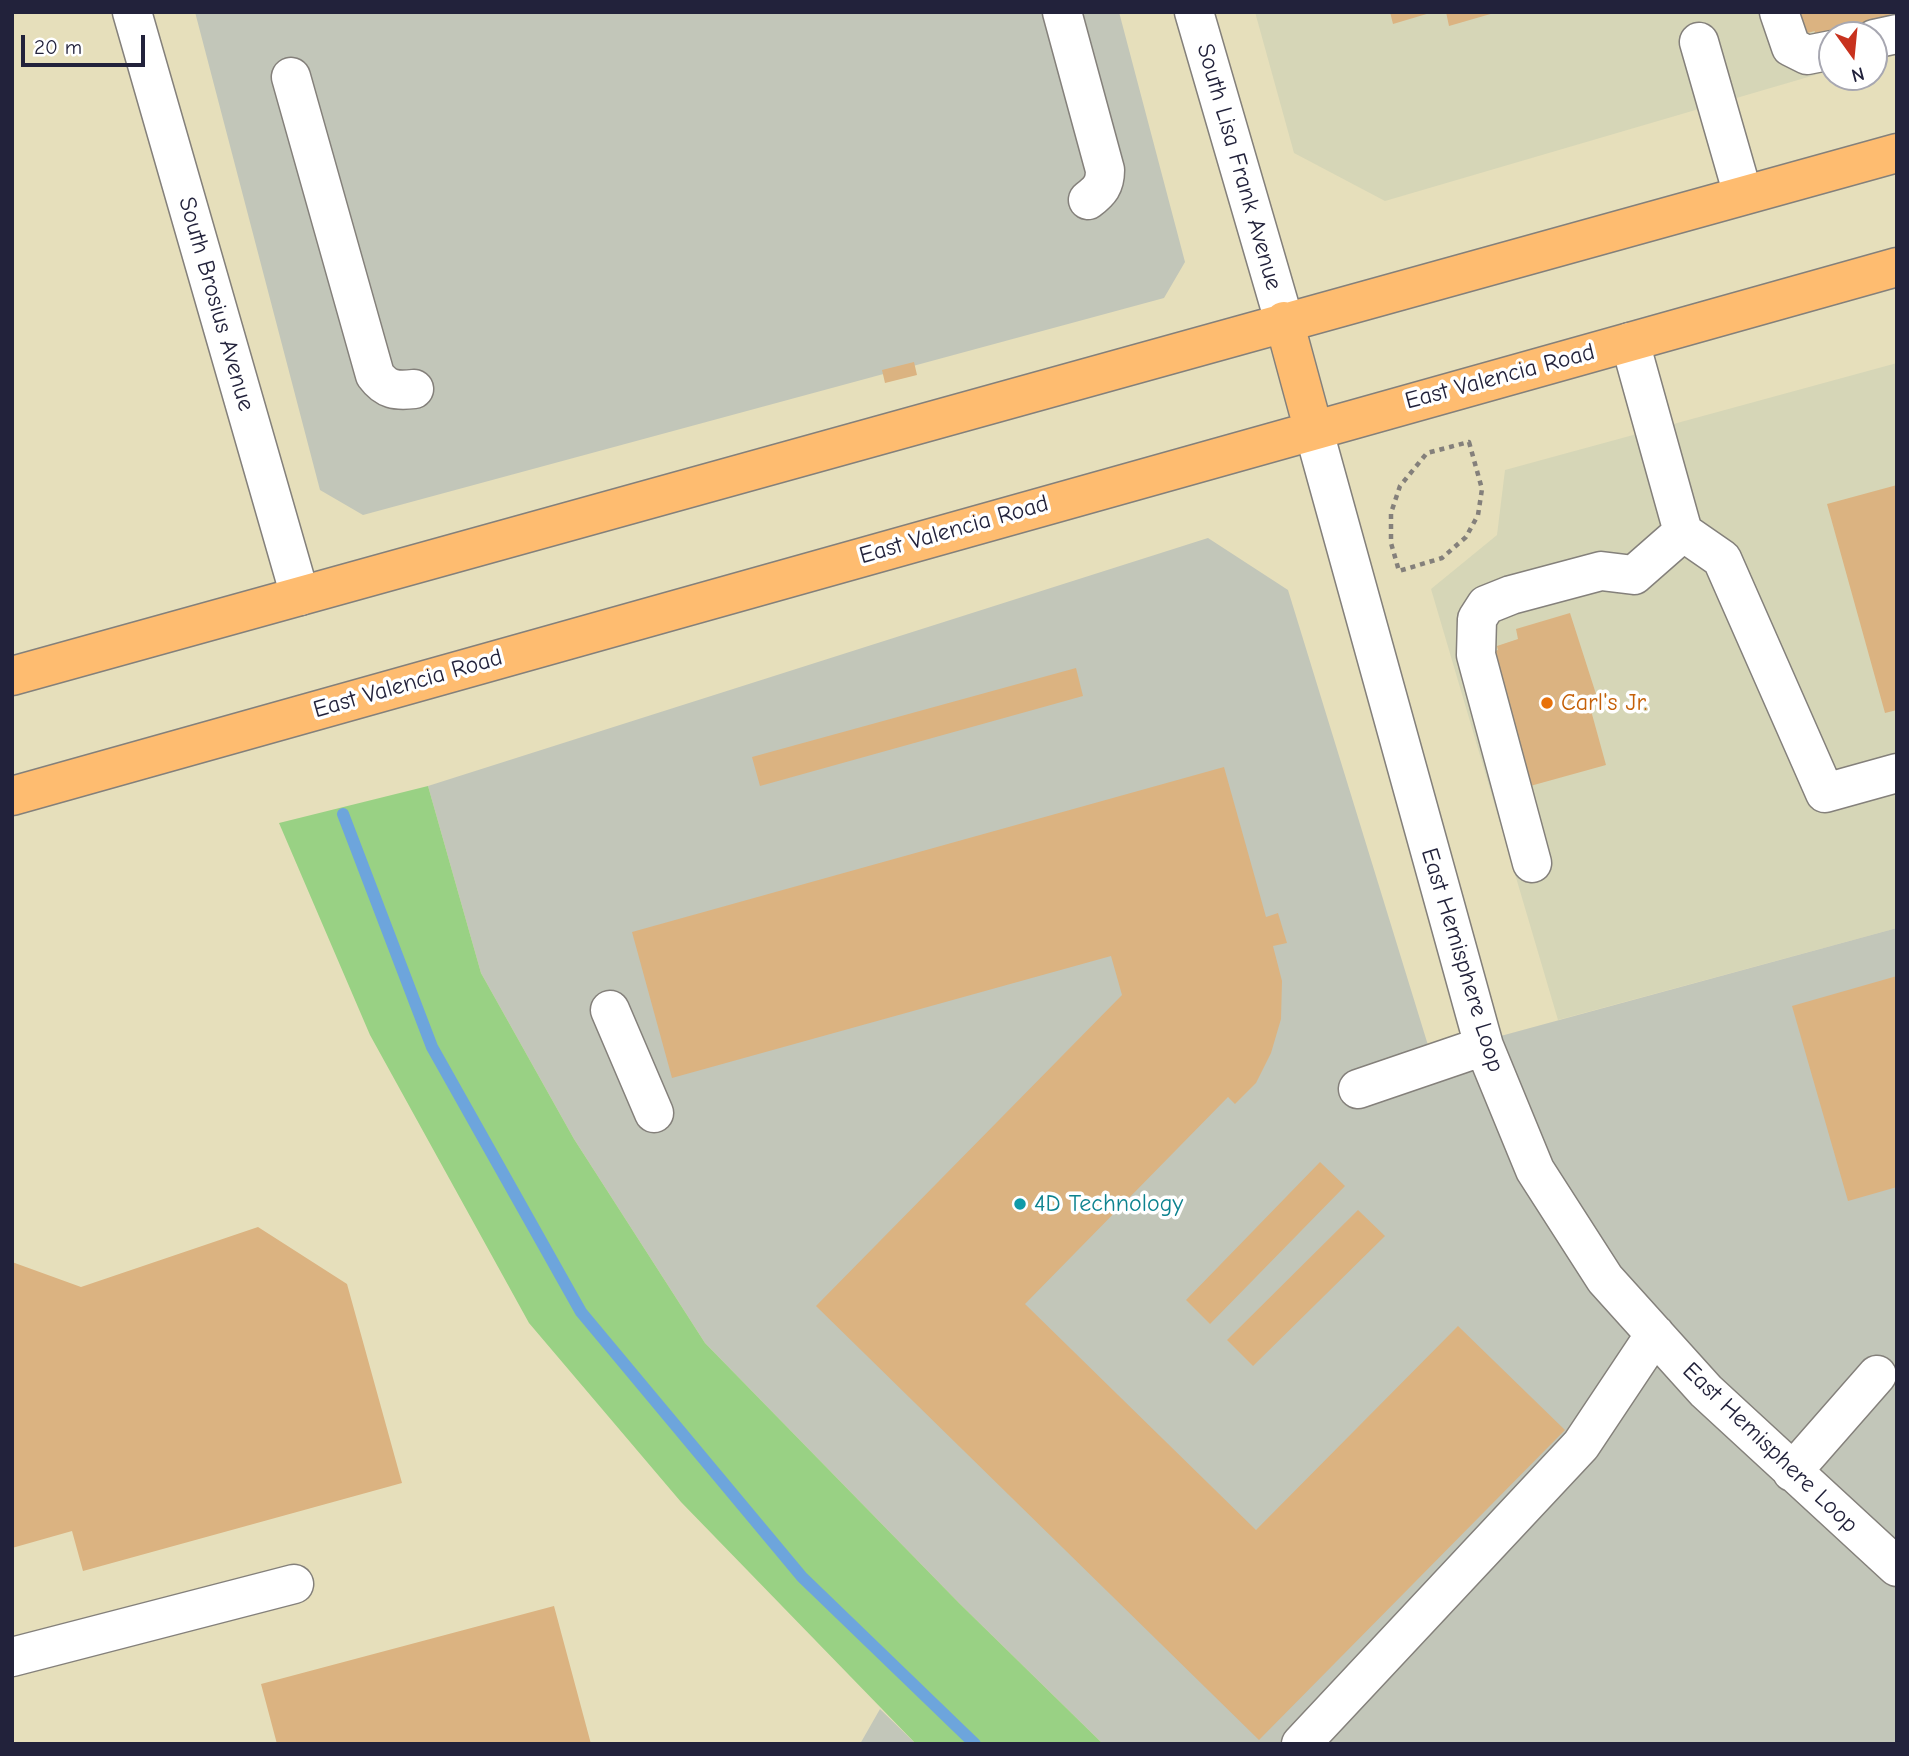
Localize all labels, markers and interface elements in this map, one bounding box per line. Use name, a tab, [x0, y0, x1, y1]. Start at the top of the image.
scale bar	[24, 21, 149, 65]
north arrow	[1818, 21, 1888, 91]
text: 20 m	[34, 35, 82, 59]
street label: South Lisa Frank Avenue	[1190, 40, 1288, 294]
text: N	[1849, 62, 1867, 87]
street label: South Brosius Avenue	[172, 194, 260, 414]
street label: East Valencia Road	[1402, 338, 1598, 416]
street label: East Valencia Road	[856, 489, 1052, 571]
street label: East Valencia Road	[310, 643, 506, 725]
place label: Carl's Jr.	[1561, 689, 1647, 717]
marker: Carl's Jr.	[1539, 695, 1555, 711]
street label: East Hemisphere Loop	[1414, 844, 1510, 1076]
place label: 4D Technology	[1034, 1190, 1183, 1218]
marker: 4D Technology	[1012, 1196, 1028, 1212]
street label: East Hemisphere Loop	[1676, 1357, 1864, 1539]

